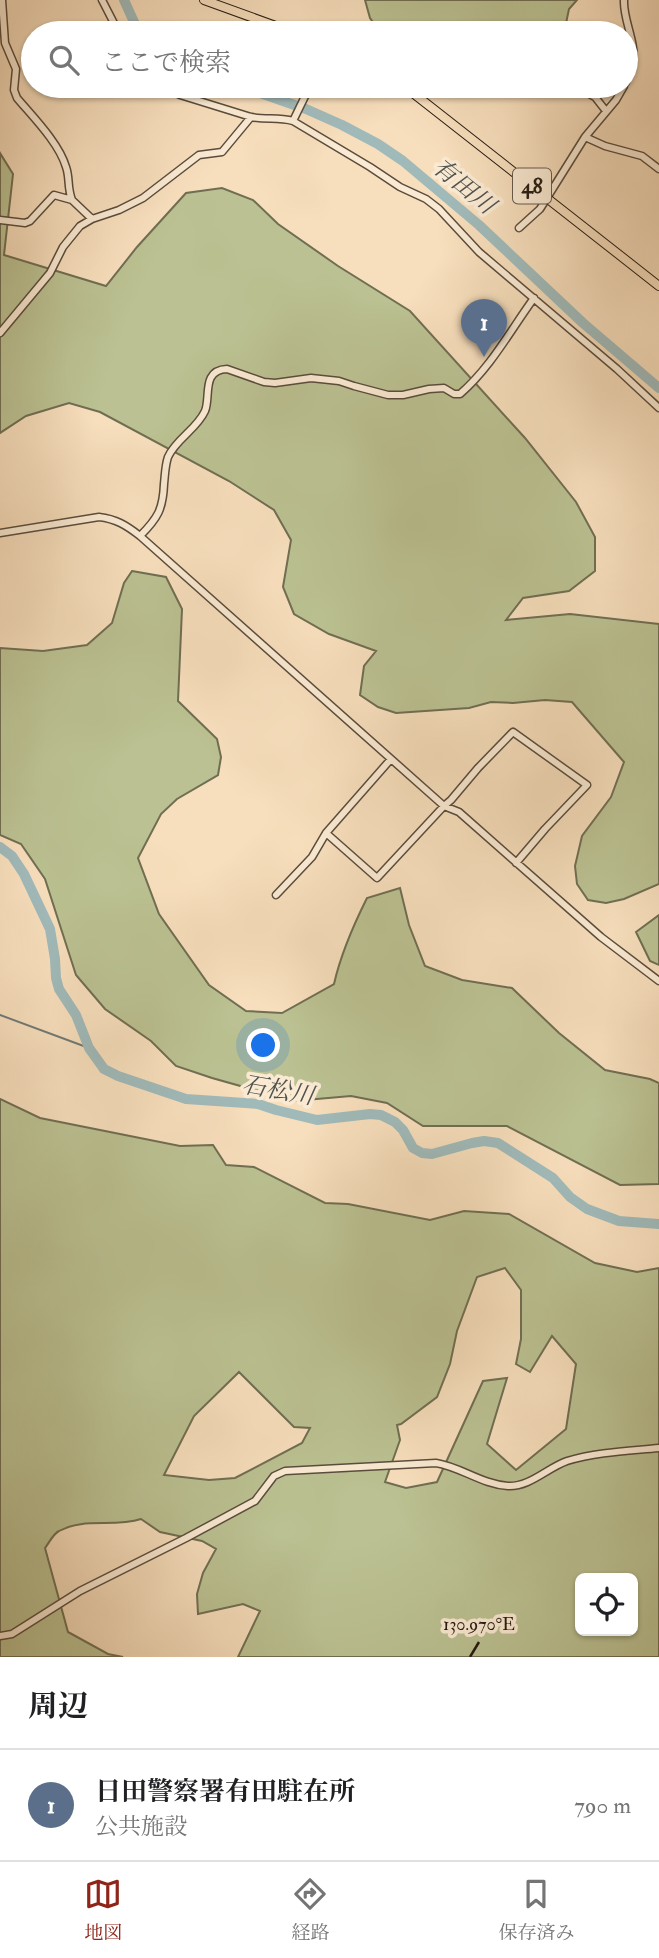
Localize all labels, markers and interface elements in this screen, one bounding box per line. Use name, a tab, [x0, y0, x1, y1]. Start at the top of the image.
search box	[21, 21, 638, 98]
icon: search	[45, 41, 83, 79]
text: ここで検索	[101, 47, 231, 79]
water label: 有田川	[426, 152, 504, 223]
road number: 48	[513, 168, 551, 204]
pin: 1	[461, 299, 507, 357]
your location	[246, 1028, 280, 1062]
water label: 石松川	[240, 1069, 319, 1113]
map controls	[575, 1573, 638, 1636]
button: locate	[575, 1573, 638, 1636]
text: 130.970°E	[443, 1613, 515, 1636]
text: 周辺	[28, 1688, 88, 1725]
text: 日田警察署有田駐在所	[95, 1776, 355, 1808]
text: 1	[47, 1791, 55, 1820]
text: 790 m	[574, 1791, 631, 1820]
text: 公共施設	[95, 1812, 187, 1841]
tab: 地図	[84, 1875, 123, 1945]
tab: 経路	[291, 1875, 330, 1945]
tab: 保存済み	[498, 1875, 575, 1945]

